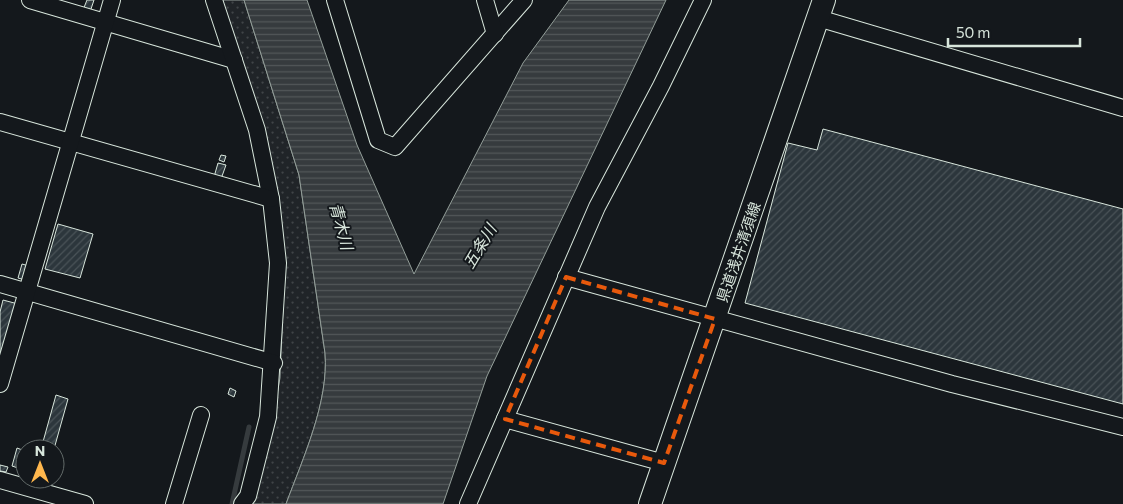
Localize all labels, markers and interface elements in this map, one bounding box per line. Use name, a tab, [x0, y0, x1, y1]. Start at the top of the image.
scale bar	[948, 15, 1080, 47]
text: 50 m	[956, 23, 990, 41]
street label: 県道浅井清須線	[712, 199, 764, 305]
water label: 青木川	[327, 200, 358, 254]
water label: 五条川	[458, 219, 501, 271]
north arrow	[15, 439, 65, 489]
text: N	[35, 442, 45, 459]

